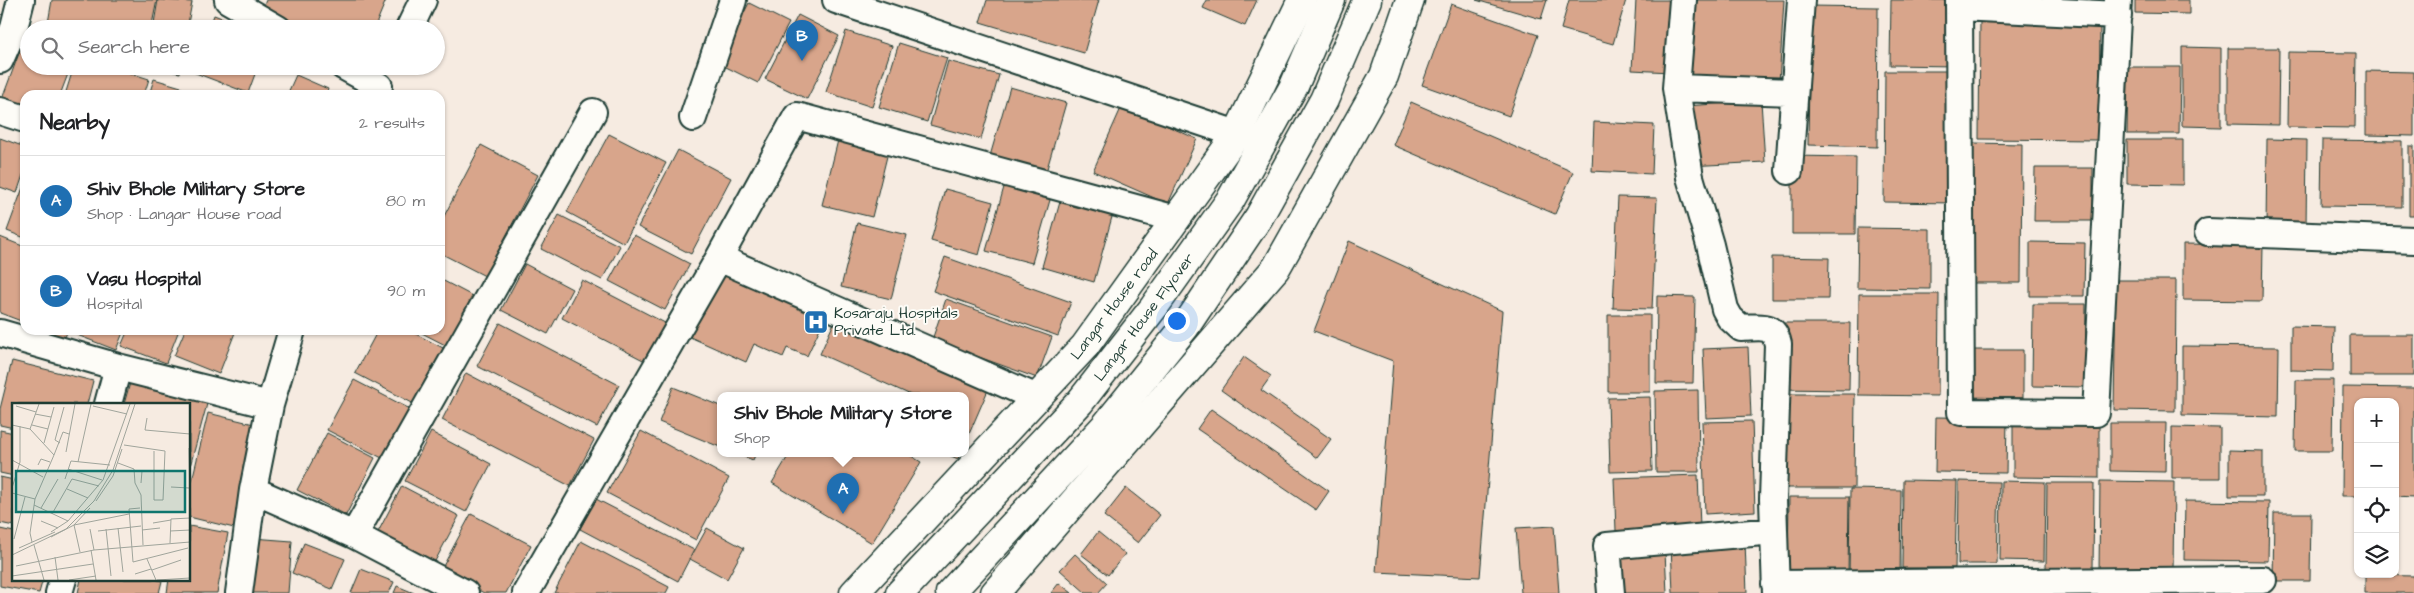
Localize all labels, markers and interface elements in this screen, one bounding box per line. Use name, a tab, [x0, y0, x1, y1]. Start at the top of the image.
search box	[20, 20, 445, 75]
pin: B	[786, 20, 818, 61]
icon: search	[38, 34, 66, 62]
text: Search here	[78, 34, 190, 61]
text: Nearby	[40, 108, 110, 137]
text: 2 results	[359, 112, 425, 134]
text: Shiv Bhole Military Store	[87, 176, 305, 203]
text: A	[51, 190, 61, 212]
text: 80 m	[386, 190, 425, 212]
text: Shop · Langar House road	[87, 203, 281, 225]
street label: Langar House road	[1066, 244, 1164, 365]
street label: Langar House Flyover	[1089, 249, 1200, 386]
text: Vasu Hospital	[87, 266, 201, 293]
text: B	[50, 280, 62, 302]
text: 90 m	[387, 280, 425, 302]
text: Hospital	[87, 293, 142, 315]
place label: Kosaraju Hospitals Private Ltd.	[834, 303, 959, 341]
your location	[1164, 308, 1190, 334]
hospital icon: Kosaraju Hospitals Private Ltd.	[803, 309, 829, 335]
popup	[717, 392, 969, 457]
map controls	[2354, 398, 2399, 578]
button: +	[2354, 398, 2399, 443]
text: Shiv Bhole Military Store	[734, 400, 952, 427]
inset map	[12, 403, 190, 580]
text: Shop	[734, 427, 770, 449]
button: −	[2354, 443, 2399, 488]
pin: A	[827, 473, 859, 514]
button: locate	[2354, 488, 2399, 533]
button: layers	[2354, 533, 2399, 578]

